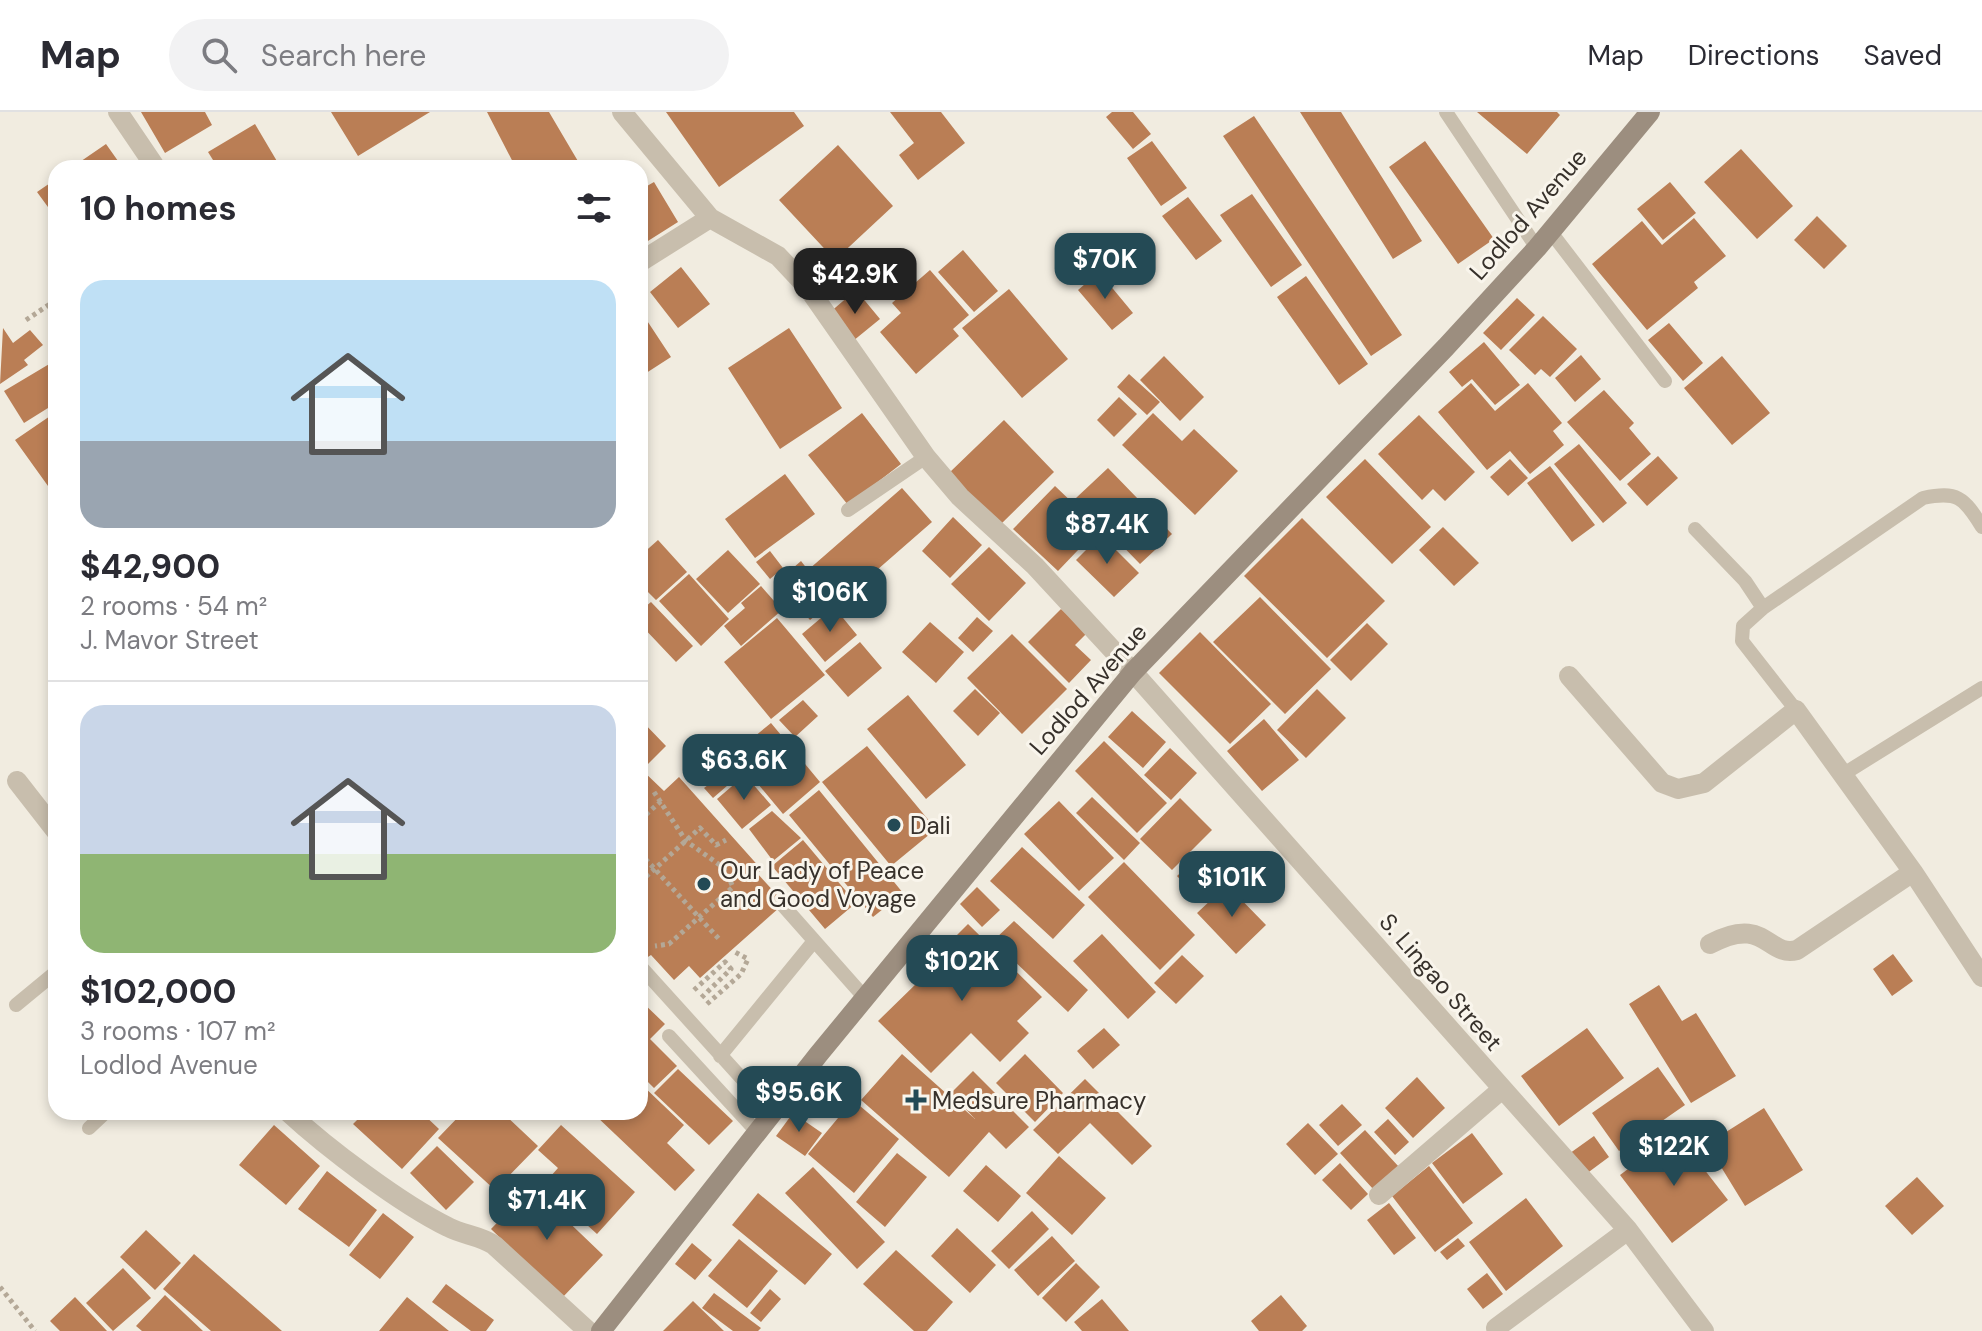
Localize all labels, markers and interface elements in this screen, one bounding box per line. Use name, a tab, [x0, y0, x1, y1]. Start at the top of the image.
search box	[169, 19, 729, 91]
text: Map	[40, 30, 121, 80]
icon: search	[197, 33, 241, 77]
text: Search here	[261, 36, 426, 75]
text: Map	[1587, 37, 1644, 74]
text: Directions	[1688, 37, 1820, 74]
text: Saved	[1864, 37, 1942, 74]
street label: Lodlod Avenue	[1463, 142, 1593, 286]
text: 10 homes	[80, 186, 237, 231]
icon: filters	[572, 186, 616, 230]
pin: $70K	[1058, 233, 1152, 301]
text: $70K	[1073, 242, 1137, 276]
pin: $42.9K	[790, 248, 920, 316]
text: $42.9K	[812, 257, 898, 291]
icon: home	[276, 332, 420, 476]
pin: $87.4K	[1042, 498, 1172, 566]
text: $87.4K	[1065, 507, 1149, 541]
text: $42,900	[80, 544, 220, 589]
pin: $106K	[774, 566, 886, 634]
text: $106K	[792, 575, 868, 609]
text: 2 rooms · 54 m²	[80, 589, 267, 623]
street label: Lodlod Avenue	[1023, 617, 1153, 761]
text: J. Mavor Street	[80, 623, 259, 657]
pin: $63.6K	[679, 734, 809, 802]
text: $63.6K	[700, 743, 788, 777]
icon: home	[276, 757, 420, 901]
place label: Dali	[910, 810, 951, 841]
marker: Dali	[885, 816, 903, 834]
pin: $101K	[1176, 851, 1288, 919]
place label: Our Lady of Peace and Good Voyage	[720, 855, 924, 914]
text: $101K	[1197, 860, 1267, 894]
marker: Our Lady of Peace and Good Voyage	[695, 875, 713, 893]
street label: S. Lingao Street	[1373, 907, 1509, 1057]
pin: $102K	[906, 935, 1018, 1003]
text: $102K	[924, 944, 1000, 978]
text: $102,000	[80, 969, 237, 1014]
text: 3 rooms · 107 m²	[80, 1014, 276, 1048]
text: Lodlod Avenue	[80, 1048, 258, 1082]
pin: $95.6K	[734, 1066, 864, 1134]
text: $95.6K	[755, 1075, 843, 1109]
place label: Medsure Pharmacy	[932, 1085, 1146, 1116]
marker: Medsure Pharmacy	[907, 1091, 925, 1109]
pin: $122K	[1618, 1120, 1730, 1188]
text: $122K	[1638, 1129, 1710, 1163]
pin: $71.4K	[482, 1174, 612, 1242]
text: $71.4K	[507, 1183, 587, 1217]

